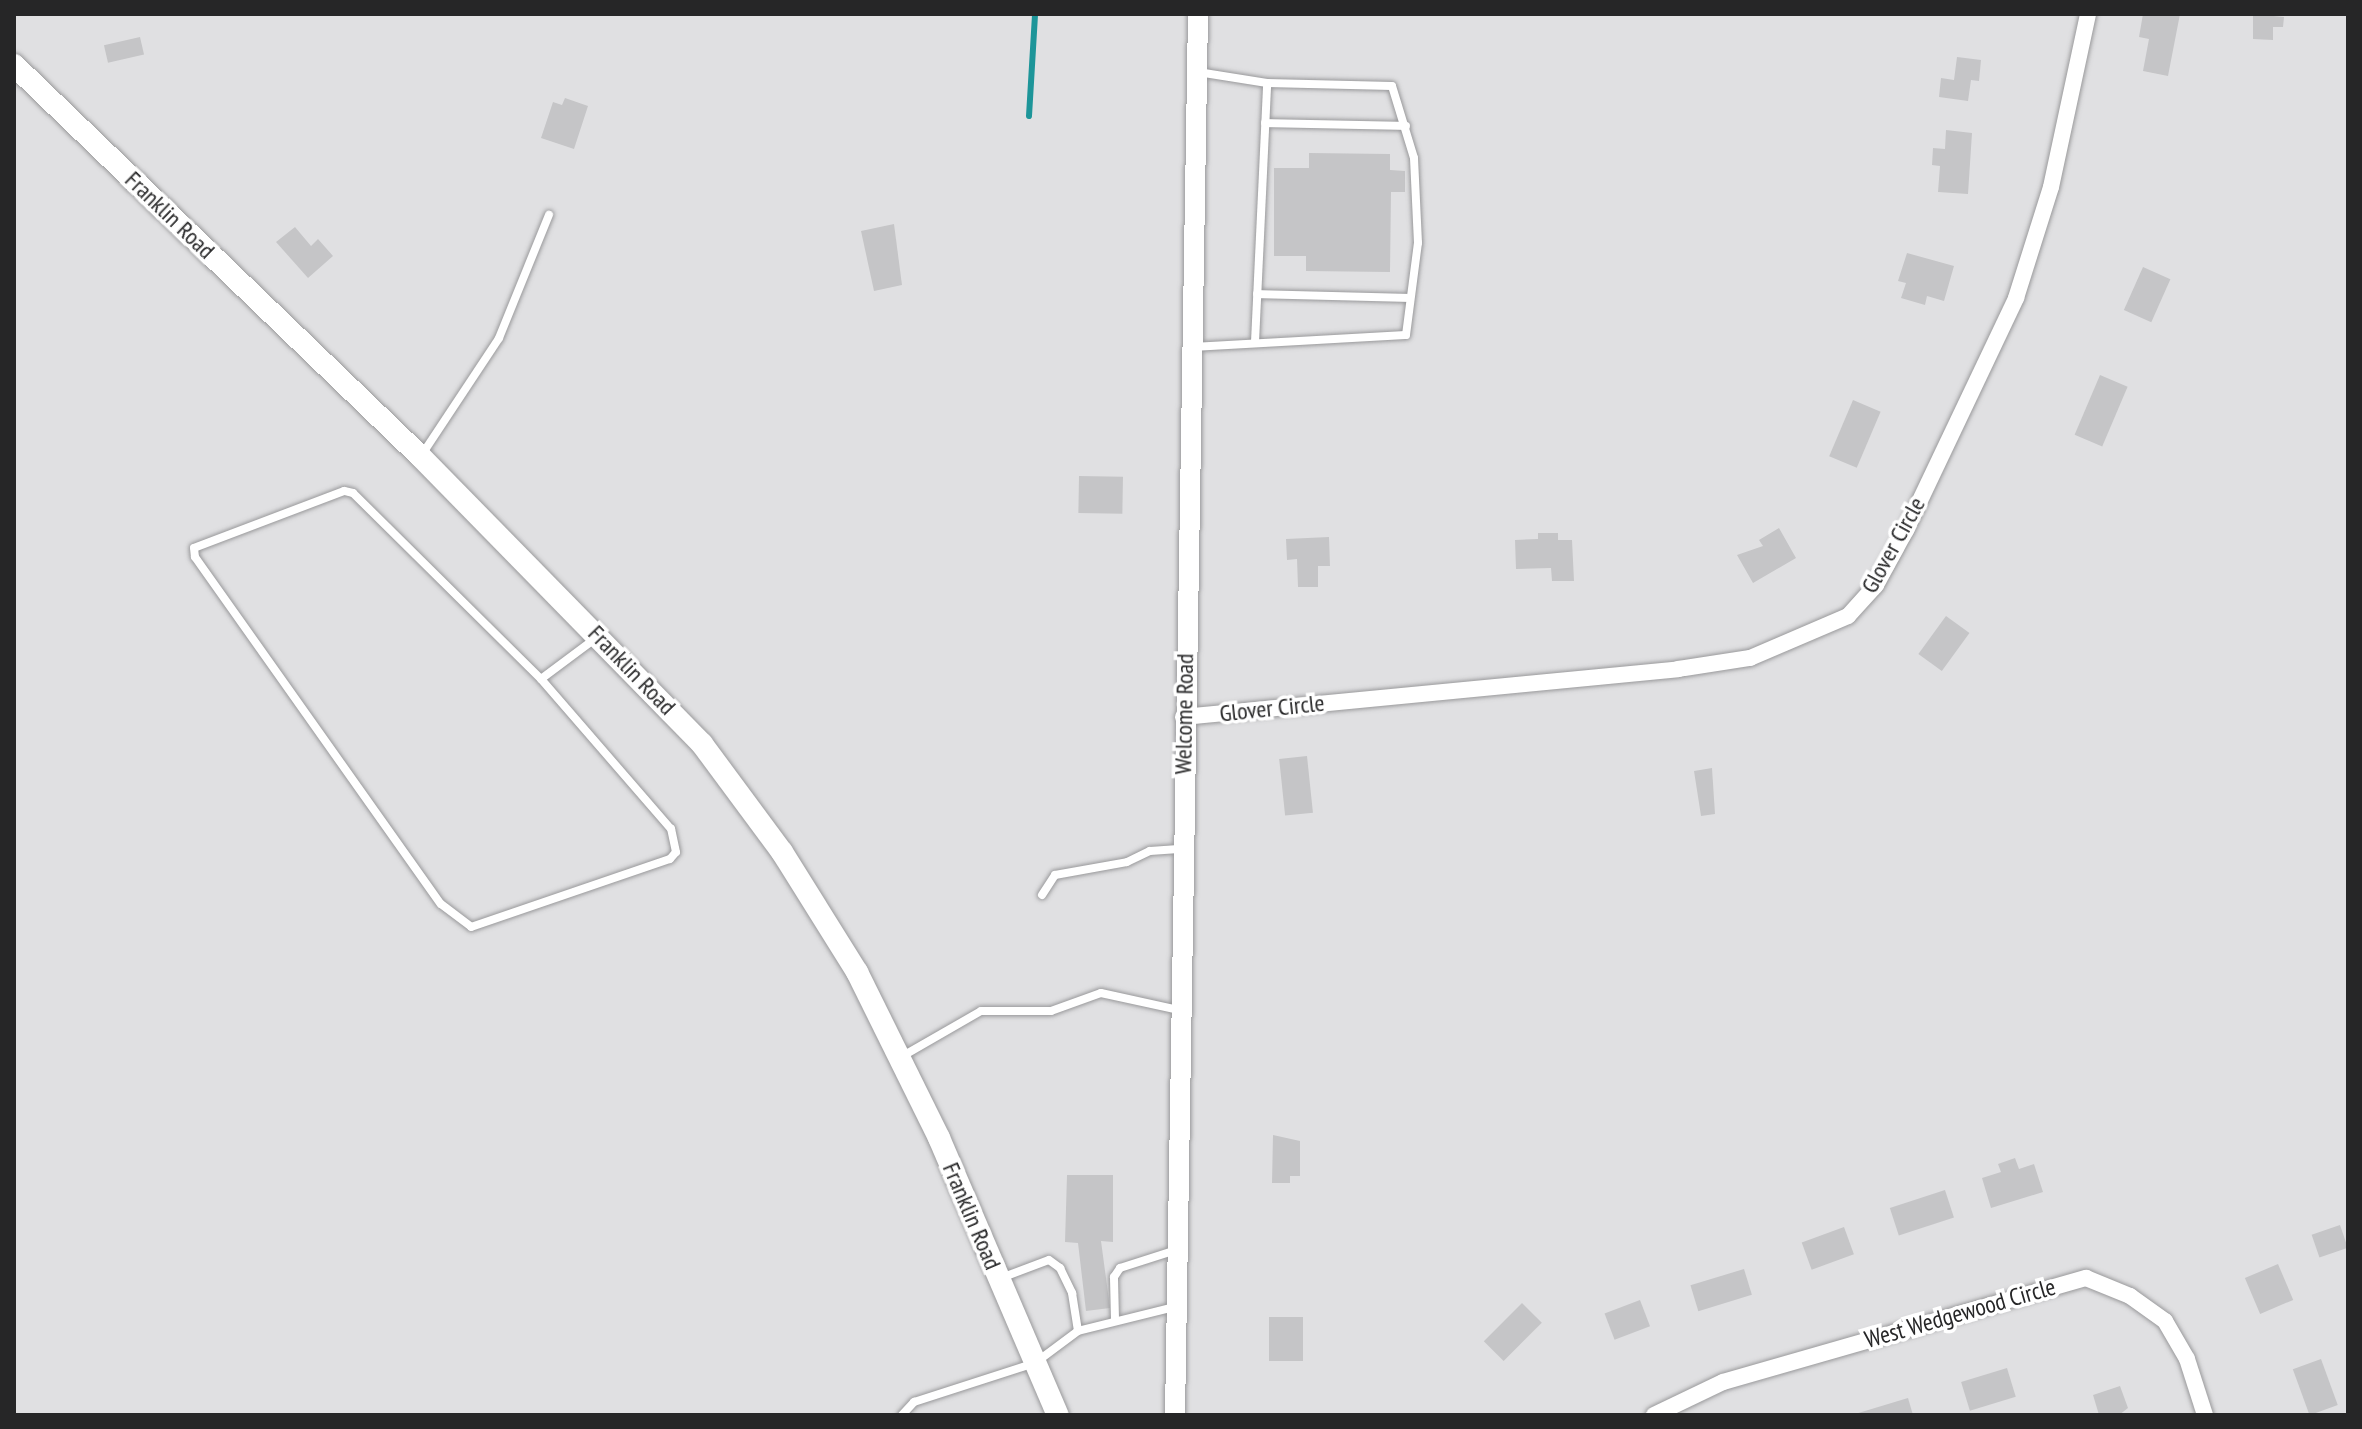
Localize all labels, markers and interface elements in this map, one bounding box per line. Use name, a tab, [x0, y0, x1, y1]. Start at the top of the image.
street label: Franklin Road	[119, 165, 221, 265]
street label: Glover Circle	[1855, 492, 1931, 598]
street label: Franklin Road	[582, 619, 682, 721]
street label: Welcome Road	[1169, 653, 1199, 775]
street label: Glover Circle	[1218, 688, 1326, 728]
street label: Franklin Road	[937, 1158, 1007, 1274]
street label: West Wedgewood Circle	[1861, 1272, 2059, 1354]

